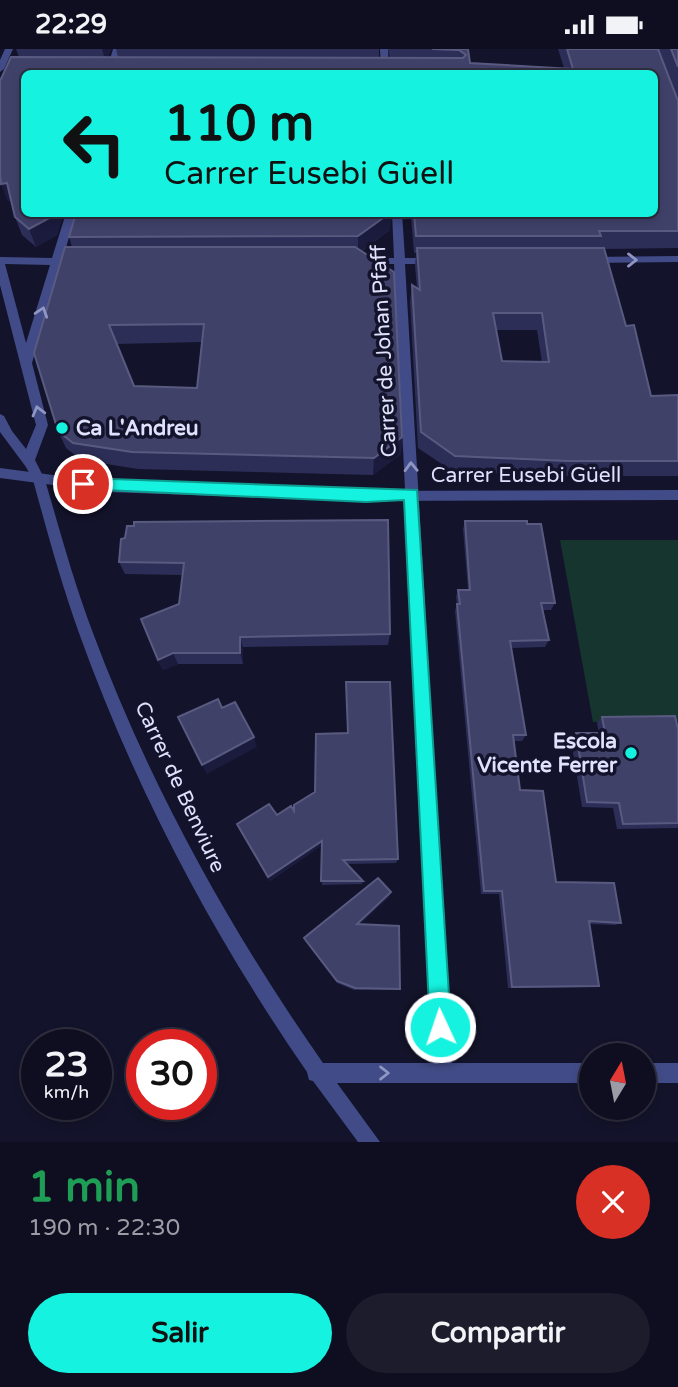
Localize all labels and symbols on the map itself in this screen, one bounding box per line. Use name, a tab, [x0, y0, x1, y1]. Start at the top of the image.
street label: Carrer de Johan Pfaff	[366, 243, 402, 458]
one-way arrow	[626, 252, 637, 267]
one-way arrow	[34, 306, 48, 319]
one-way arrow	[32, 405, 47, 417]
place label: Ca L'Andreu	[76, 416, 199, 441]
marker: Ca L'Andreu	[54, 420, 70, 436]
pin	[53, 454, 113, 514]
one-way arrow	[403, 461, 418, 472]
street label: Carrer Eusebi Güell	[431, 463, 621, 488]
street label: Carrer de Benviure	[129, 697, 231, 877]
place label: Escola Vicente Ferrer	[477, 729, 618, 778]
marker: Escola Vicente Ferrer	[623, 745, 639, 761]
position arrow	[403, 990, 477, 1064]
speed limit sign: 30	[126, 1029, 217, 1120]
north arrow	[579, 1043, 656, 1120]
one-way arrow	[379, 1065, 390, 1081]

